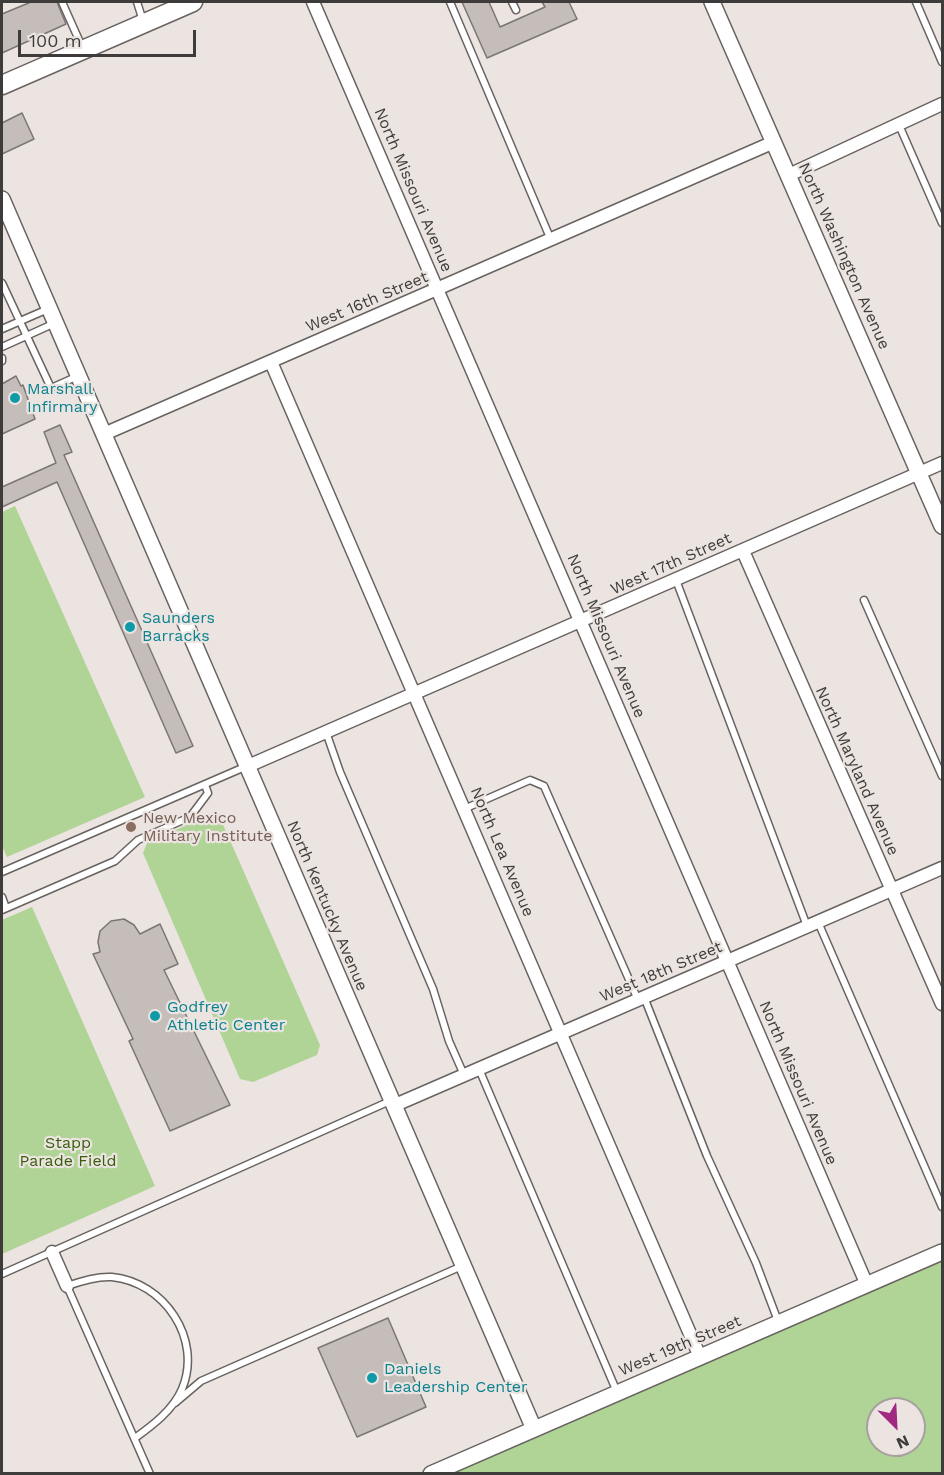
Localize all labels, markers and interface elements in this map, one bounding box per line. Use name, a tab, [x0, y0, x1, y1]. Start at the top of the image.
scale bar	[21, 18, 200, 56]
text: 100 m	[29, 30, 82, 51]
street label: North Missouri Avenue	[370, 105, 456, 275]
street label: North Washington Avenue	[794, 160, 894, 352]
street label: West 16th Street	[303, 268, 431, 336]
place label: Marshall Infirmary	[27, 379, 98, 417]
marker: Marshall Infirmary	[8, 391, 22, 405]
street label: West 17th Street	[608, 529, 734, 599]
street label: North Missouri Avenue	[563, 551, 649, 721]
place label: Saunders Barracks	[142, 608, 215, 646]
marker: Saunders Barracks	[123, 620, 137, 634]
street label: North Maryland Avenue	[811, 684, 903, 858]
street label: North Lea Avenue	[466, 784, 538, 920]
place label: New Mexico Military Institute	[143, 808, 273, 846]
street label: North Kentucky Avenue	[282, 818, 372, 994]
marker: New Mexico Military Institute	[124, 820, 138, 834]
street label: West 18th Street	[597, 938, 725, 1006]
place label: Godfrey Athletic Center	[167, 997, 285, 1035]
street label: North Missouri Avenue	[755, 998, 841, 1168]
marker: Godfrey Athletic Center	[148, 1009, 162, 1023]
park label: Stapp Parade Field	[19, 1133, 117, 1171]
street label: West 19th Street	[616, 1312, 744, 1380]
place label: Daniels Leadership Center	[384, 1359, 528, 1397]
marker: Daniels Leadership Center	[365, 1371, 379, 1385]
north arrow	[866, 1397, 926, 1457]
text: N	[893, 1431, 912, 1453]

